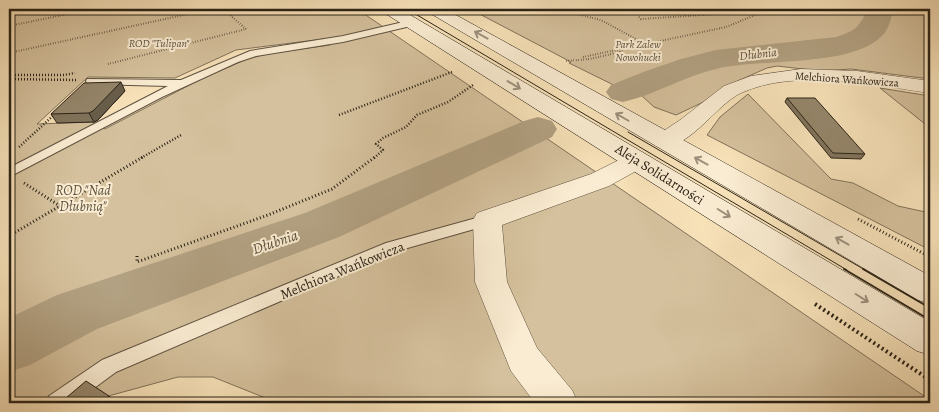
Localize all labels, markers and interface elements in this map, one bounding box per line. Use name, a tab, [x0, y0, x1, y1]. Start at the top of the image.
one-way arrow	[474, 30, 489, 39]
park label: ROD "Tulipan"	[129, 36, 190, 51]
park label: Park Zalew Nowohucki	[615, 37, 661, 65]
water label: Dłubnia	[739, 44, 778, 64]
street label: Melchiora Wańkowicza	[794, 68, 900, 91]
one-way arrow	[506, 80, 520, 90]
one-way arrow	[615, 111, 629, 121]
street label: Aleja Solidarności	[611, 139, 708, 209]
one-way arrow	[694, 156, 708, 166]
park label: ROD "Nad Dłubnią"	[55, 181, 111, 216]
one-way arrow	[716, 209, 730, 219]
water label: Dłubnia	[250, 225, 300, 259]
one-way arrow	[835, 236, 850, 246]
street label: Melchiora Wańkowicza	[277, 237, 408, 304]
one-way arrow	[855, 294, 869, 304]

